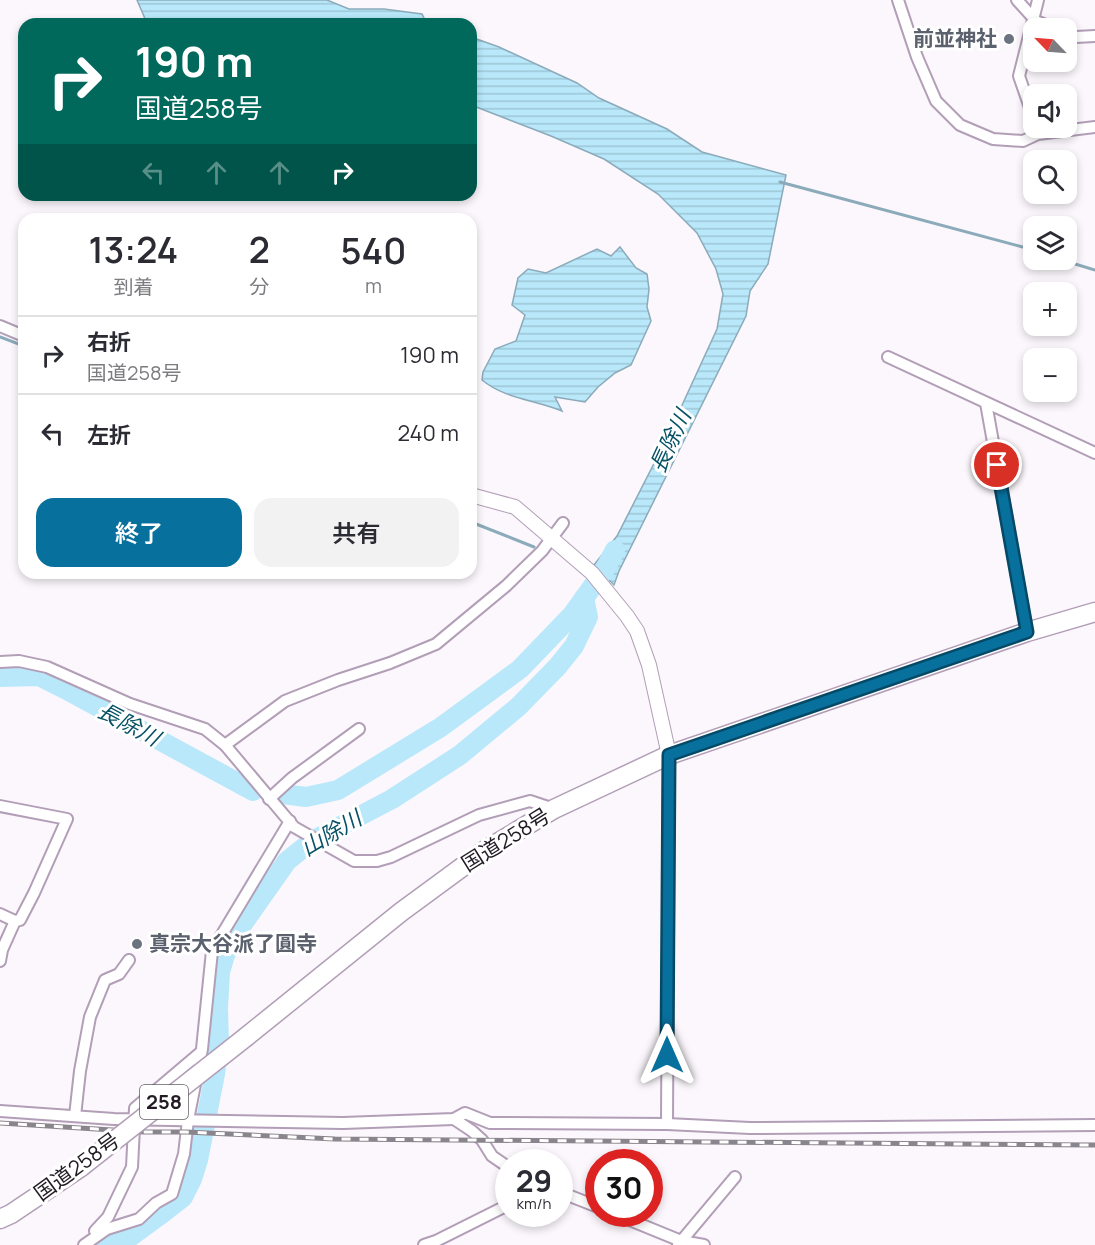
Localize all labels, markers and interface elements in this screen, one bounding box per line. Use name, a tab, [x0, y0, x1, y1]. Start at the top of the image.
north arrow	[1023, 18, 1077, 72]
map controls	[1023, 18, 1077, 402]
place label: 前並神社	[913, 24, 997, 52]
text: 190 m	[135, 32, 253, 90]
marker: 前並神社	[1002, 32, 1016, 46]
icon: right	[36, 42, 114, 120]
button: sound	[1023, 84, 1077, 138]
text: 国道258号	[135, 89, 263, 126]
button: search	[1023, 150, 1077, 204]
icon: left	[137, 156, 170, 189]
icon: ahead	[200, 156, 233, 189]
icon: ahead	[263, 156, 296, 189]
icon: right	[326, 156, 359, 189]
button: layers	[1023, 216, 1077, 270]
text: 13:24	[89, 225, 178, 274]
text: 2	[249, 225, 270, 274]
text: 540	[341, 226, 406, 275]
text: m	[365, 272, 382, 299]
text: 到着	[113, 273, 153, 300]
text: 分	[249, 273, 269, 300]
button: +	[1023, 282, 1077, 336]
text: 右折	[87, 327, 131, 357]
icon: right	[36, 339, 69, 372]
text: 190 m	[400, 340, 459, 370]
button: −	[1023, 348, 1077, 402]
text: 国道258号	[87, 359, 182, 386]
water label: 長除川	[642, 403, 698, 477]
icon: left	[36, 417, 69, 450]
text: 240 m	[397, 418, 459, 448]
text: 左折	[87, 420, 131, 450]
pin	[971, 439, 1022, 490]
icon: arrive	[980, 448, 1013, 481]
button: 終了	[36, 498, 242, 567]
button: 共有	[254, 498, 459, 567]
water label: 長除川	[93, 695, 167, 754]
street label: 国道258号	[456, 801, 555, 877]
water label: 山除川	[295, 802, 369, 863]
place label: 真宗大谷派了圓寺	[149, 929, 317, 957]
marker: 真宗大谷派了圓寺	[130, 937, 144, 951]
position arrow	[635, 1023, 699, 1087]
road number: 258	[140, 1085, 188, 1119]
street label: 国道258号	[28, 1126, 125, 1207]
speed limit sign: 30	[585, 1149, 663, 1227]
text: 29	[516, 1160, 552, 1201]
text: km/h	[517, 1193, 551, 1214]

